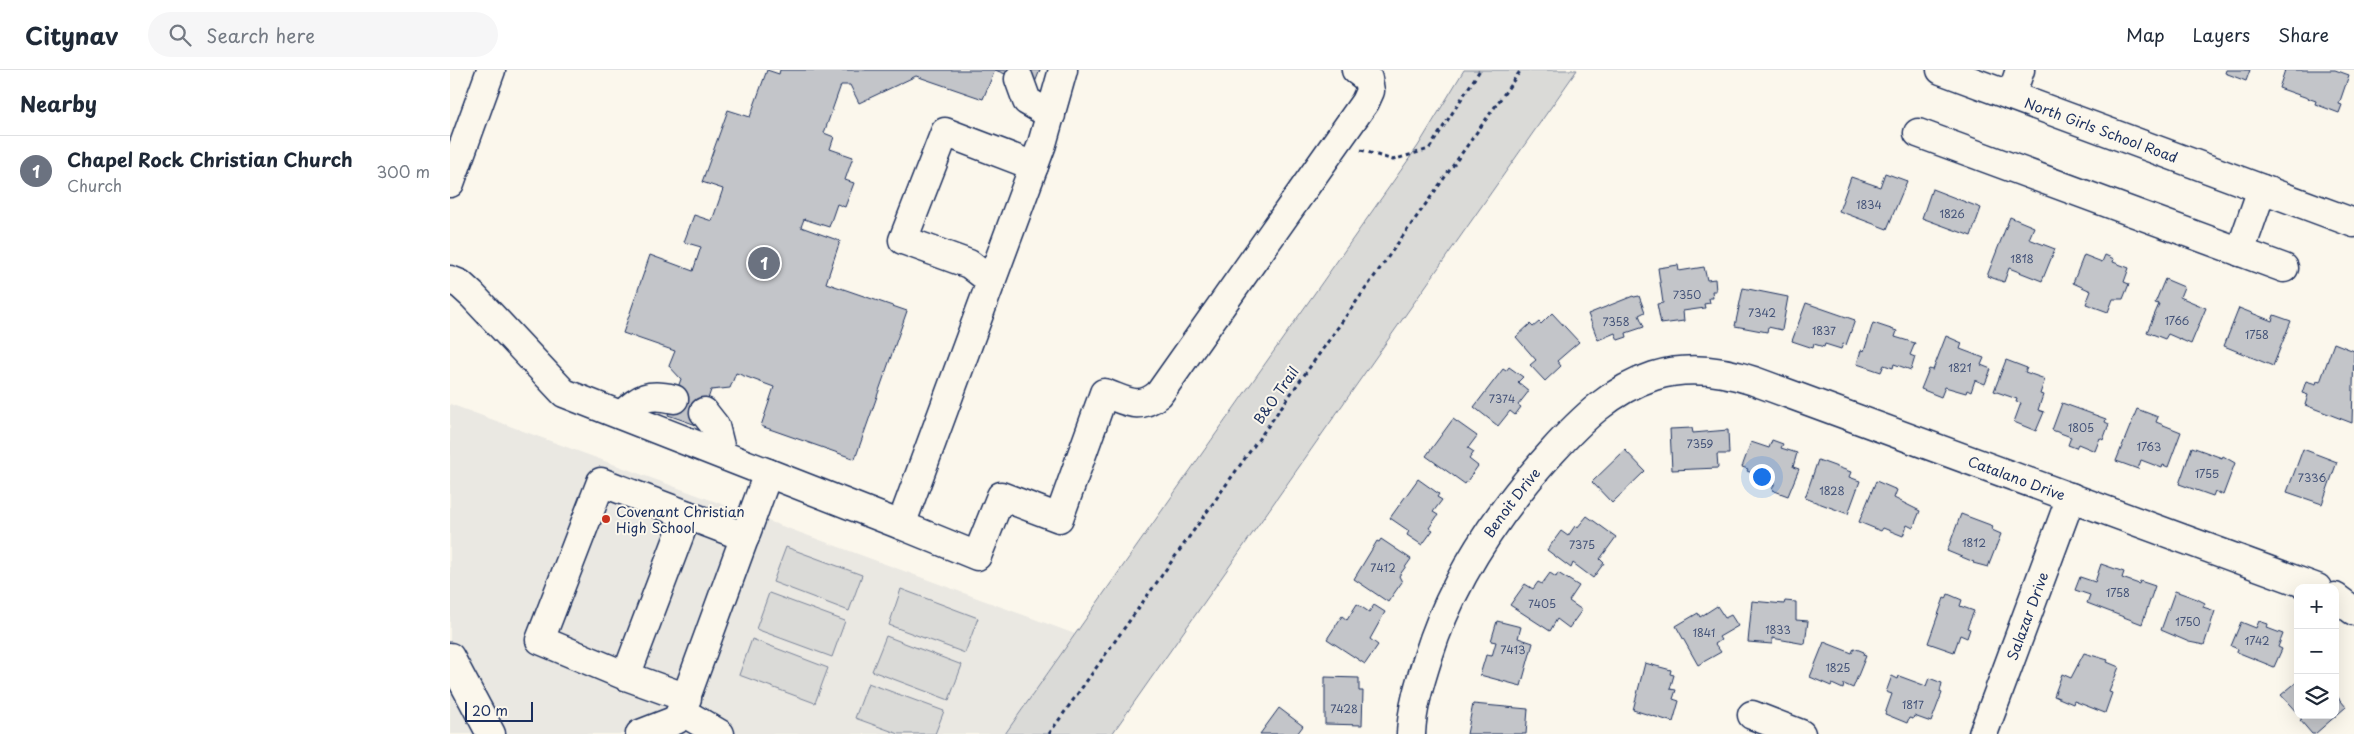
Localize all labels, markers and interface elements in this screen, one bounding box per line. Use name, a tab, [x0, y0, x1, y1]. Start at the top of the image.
search box	[148, 12, 498, 57]
text: Citynav	[25, 17, 118, 53]
icon: search	[166, 21, 194, 49]
text: Search here	[206, 21, 315, 49]
text: Map	[2126, 21, 2165, 48]
text: Layers	[2193, 21, 2250, 48]
text: Share	[2278, 21, 2329, 48]
text: Nearby	[20, 87, 97, 119]
street label: North Girls School Road	[2022, 91, 2181, 167]
text: Chapel Rock Christian Church	[67, 145, 353, 173]
text: 1	[32, 159, 40, 183]
text: 300 m	[376, 159, 430, 183]
text: Church	[67, 173, 122, 197]
house number: 1834	[1856, 196, 1882, 213]
house number: 1826	[1939, 205, 1965, 222]
pin: 1	[748, 244, 780, 282]
house number: 1818	[2010, 250, 2034, 267]
house number: 7350	[1673, 286, 1701, 303]
house number: 7342	[1748, 304, 1776, 321]
house number: 1766	[2165, 312, 2189, 329]
house number: 7358	[1602, 313, 1630, 330]
house number: 1837	[1812, 322, 1836, 339]
house number: 1758	[2245, 326, 2269, 343]
house number: 1821	[1948, 359, 1972, 376]
street label: B&O Trail	[1248, 362, 1304, 428]
house number: 7374	[1489, 390, 1515, 407]
house number: 1805	[2068, 419, 2094, 436]
house number: 7359	[1687, 435, 1714, 452]
house number: 1763	[2137, 438, 2161, 455]
street label: Catalano Drive	[1965, 450, 2068, 505]
street label: Benoit Drive	[1478, 463, 1545, 541]
your location	[1749, 464, 1775, 490]
house number: 1755	[2195, 465, 2219, 482]
house number: 7336	[2298, 469, 2326, 486]
house number: 1828	[1819, 482, 1845, 499]
place label: Covenant Christian High School	[616, 501, 745, 538]
marker: Covenant Christian High School	[600, 513, 612, 525]
house number: 1812	[1962, 534, 1986, 551]
house number: 7375	[1569, 536, 1595, 553]
house number: 7412	[1370, 559, 1396, 576]
street label: Salazar Drive	[2001, 568, 2053, 663]
house number: 1758	[2106, 584, 2130, 601]
map controls	[2294, 584, 2339, 719]
button: +	[2294, 584, 2339, 629]
house number: 7405	[1528, 595, 1556, 612]
house number: 1750	[2175, 613, 2201, 630]
house number: 1833	[1765, 621, 1791, 638]
house number: 1841	[1693, 624, 1715, 641]
button: −	[2294, 629, 2339, 674]
house number: 1742	[2244, 632, 2270, 649]
house number: 7413	[1500, 641, 1526, 658]
house number: 1825	[1826, 659, 1850, 676]
button: layers	[2294, 674, 2339, 719]
house number: 1817	[1902, 696, 1924, 713]
scale bar	[465, 699, 532, 722]
text: 20 m	[472, 700, 508, 721]
house number: 7428	[1330, 700, 1358, 717]

